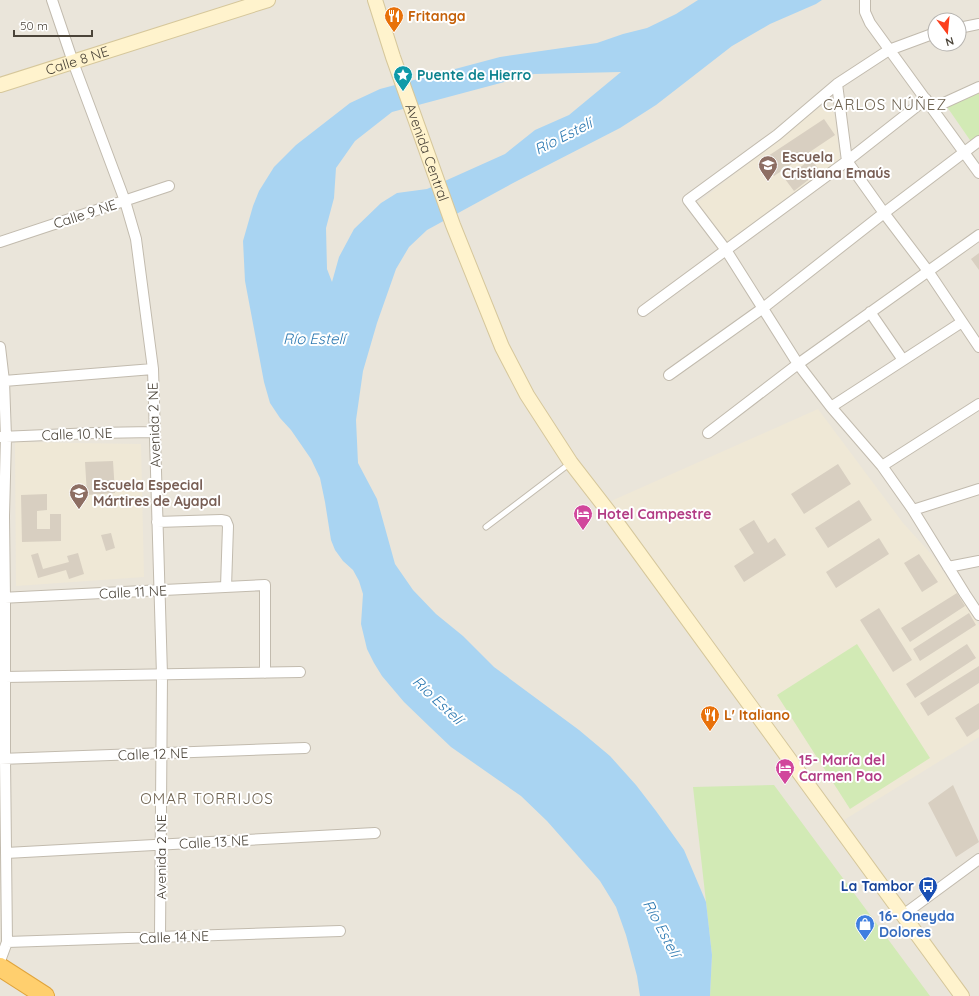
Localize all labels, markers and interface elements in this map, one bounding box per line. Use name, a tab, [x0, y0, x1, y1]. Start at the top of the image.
restaurant icon: Fritanga	[383, 5, 405, 33]
place label: Fritanga	[408, 7, 466, 25]
scale bar	[14, 12, 92, 38]
north arrow	[927, 12, 967, 52]
text: 50 m	[20, 18, 48, 33]
text: N	[944, 34, 956, 49]
street label: Calle 8 NE	[43, 42, 111, 79]
place icon: Puente de Hierro	[392, 64, 414, 92]
place label: Puente de Hierro	[417, 66, 531, 84]
district label: CARLOS NÚÑEZ	[823, 95, 947, 114]
street label: Avenida Central	[401, 101, 453, 204]
water label: Río Estelí	[531, 112, 597, 159]
place label: Escuela Cristiana Emaús	[782, 148, 891, 182]
school or university icon: Escuela Cristiana Emaús	[757, 154, 779, 182]
street label: Calle 9 NE	[51, 195, 119, 233]
water label: Río Estelí	[283, 329, 348, 348]
street label: Avenida 2 NE	[144, 382, 164, 468]
street label: Calle 10 NE	[41, 424, 113, 444]
place label: Escuela Especial Mártires de Ayapal	[93, 476, 221, 510]
school or university icon: Escuela Especial Mártires de Ayapal	[68, 482, 90, 510]
hotel icon: Hotel Campestre	[572, 503, 594, 531]
place label: Hotel Campestre	[597, 505, 711, 523]
street label: Calle 11 NE	[99, 581, 167, 603]
water label: Río Estelí	[409, 672, 469, 730]
restaurant icon: L' Italiano	[699, 704, 721, 732]
place label: L' Italiano	[724, 706, 790, 724]
street label: Calle 12 NE	[117, 744, 189, 764]
place label: 15- María del Carmen Pao	[799, 751, 885, 785]
hotel icon: 15- María del Carmen Pao	[774, 757, 796, 785]
district label: OMAR TORRIJOS	[140, 789, 274, 808]
street label: Avenida 2 NE	[152, 814, 170, 900]
street label: Calle 13 NE	[179, 831, 250, 853]
bus stop icon: La Tambor	[917, 875, 939, 903]
place label: La Tambor	[841, 877, 914, 895]
water label: Río Estelí	[639, 896, 686, 962]
place label: 16- Oneyda Dolores	[879, 907, 955, 941]
shop icon: 16- Oneyda Dolores	[854, 913, 876, 941]
street label: Calle 14 NE	[139, 927, 209, 947]

